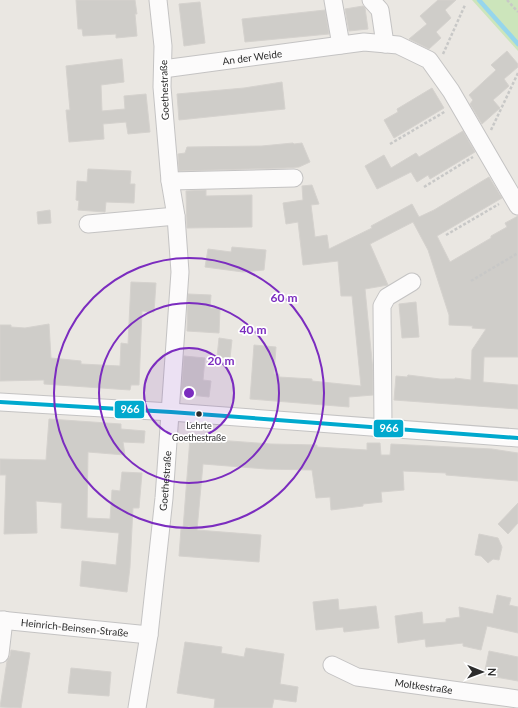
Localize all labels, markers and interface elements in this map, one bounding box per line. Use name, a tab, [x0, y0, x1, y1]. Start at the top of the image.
street label: An der Weide	[222, 47, 283, 67]
street label: Goethestraße	[157, 60, 171, 120]
text: 60 m	[271, 290, 297, 305]
text: 40 m	[240, 322, 266, 337]
text: 20 m	[208, 353, 234, 368]
centre of rings	[182, 386, 196, 400]
line badge: 966	[114, 400, 145, 419]
text: 966	[120, 402, 140, 415]
marker: Lehrte Goethestraße	[194, 409, 204, 419]
line badge: 966	[373, 419, 404, 438]
place label: Lehrte Goethestraße	[172, 420, 226, 443]
text: 966	[379, 421, 399, 434]
street label: Goethestraße	[157, 450, 173, 511]
street label: Heinrich-Beinsen-Straße	[20, 616, 129, 639]
north arrow	[462, 652, 502, 692]
text: N	[486, 668, 499, 677]
street label: Moltkestraße	[394, 676, 453, 696]

